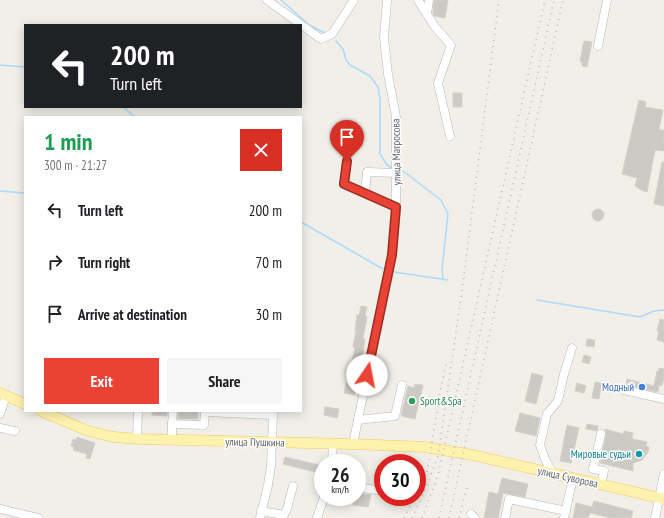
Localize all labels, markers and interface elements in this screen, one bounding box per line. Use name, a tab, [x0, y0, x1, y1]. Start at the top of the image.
text: 200 m	[110, 36, 174, 73]
icon: left	[44, 40, 96, 92]
text: Turn left	[110, 72, 162, 95]
street label: улица Матросова	[388, 119, 404, 185]
pin	[330, 120, 364, 161]
text: 1 min	[44, 126, 92, 157]
icon: arrive	[336, 126, 358, 148]
button: close	[240, 129, 282, 171]
text: 300 m · 21:27	[44, 157, 107, 174]
icon: left	[44, 199, 66, 221]
text: Turn left	[78, 201, 123, 220]
text: 200 m	[249, 201, 282, 220]
icon: right	[44, 251, 66, 273]
text: Turn right	[78, 253, 130, 272]
text: 70 m	[256, 253, 282, 272]
icon: arrive	[44, 303, 66, 325]
text: Arrive at destination	[78, 305, 187, 324]
text: 30 m	[256, 305, 282, 324]
position arrow	[346, 354, 388, 396]
button: Exit	[44, 358, 159, 404]
button: Share	[167, 358, 282, 404]
place label: Модный	[602, 380, 634, 394]
marker: Модный	[637, 382, 647, 392]
place label: Sport&Spa	[420, 394, 462, 408]
marker: Sport&Spa	[407, 396, 417, 406]
street label: улица Пушкина	[225, 434, 285, 450]
place label: Мировые судьи	[571, 447, 631, 461]
marker: Мировые судьи	[634, 449, 644, 459]
speed limit sign: 30	[374, 454, 426, 506]
text: 26	[330, 462, 350, 488]
street label: улица Суворова	[536, 463, 600, 491]
text: km/h	[331, 483, 349, 496]

